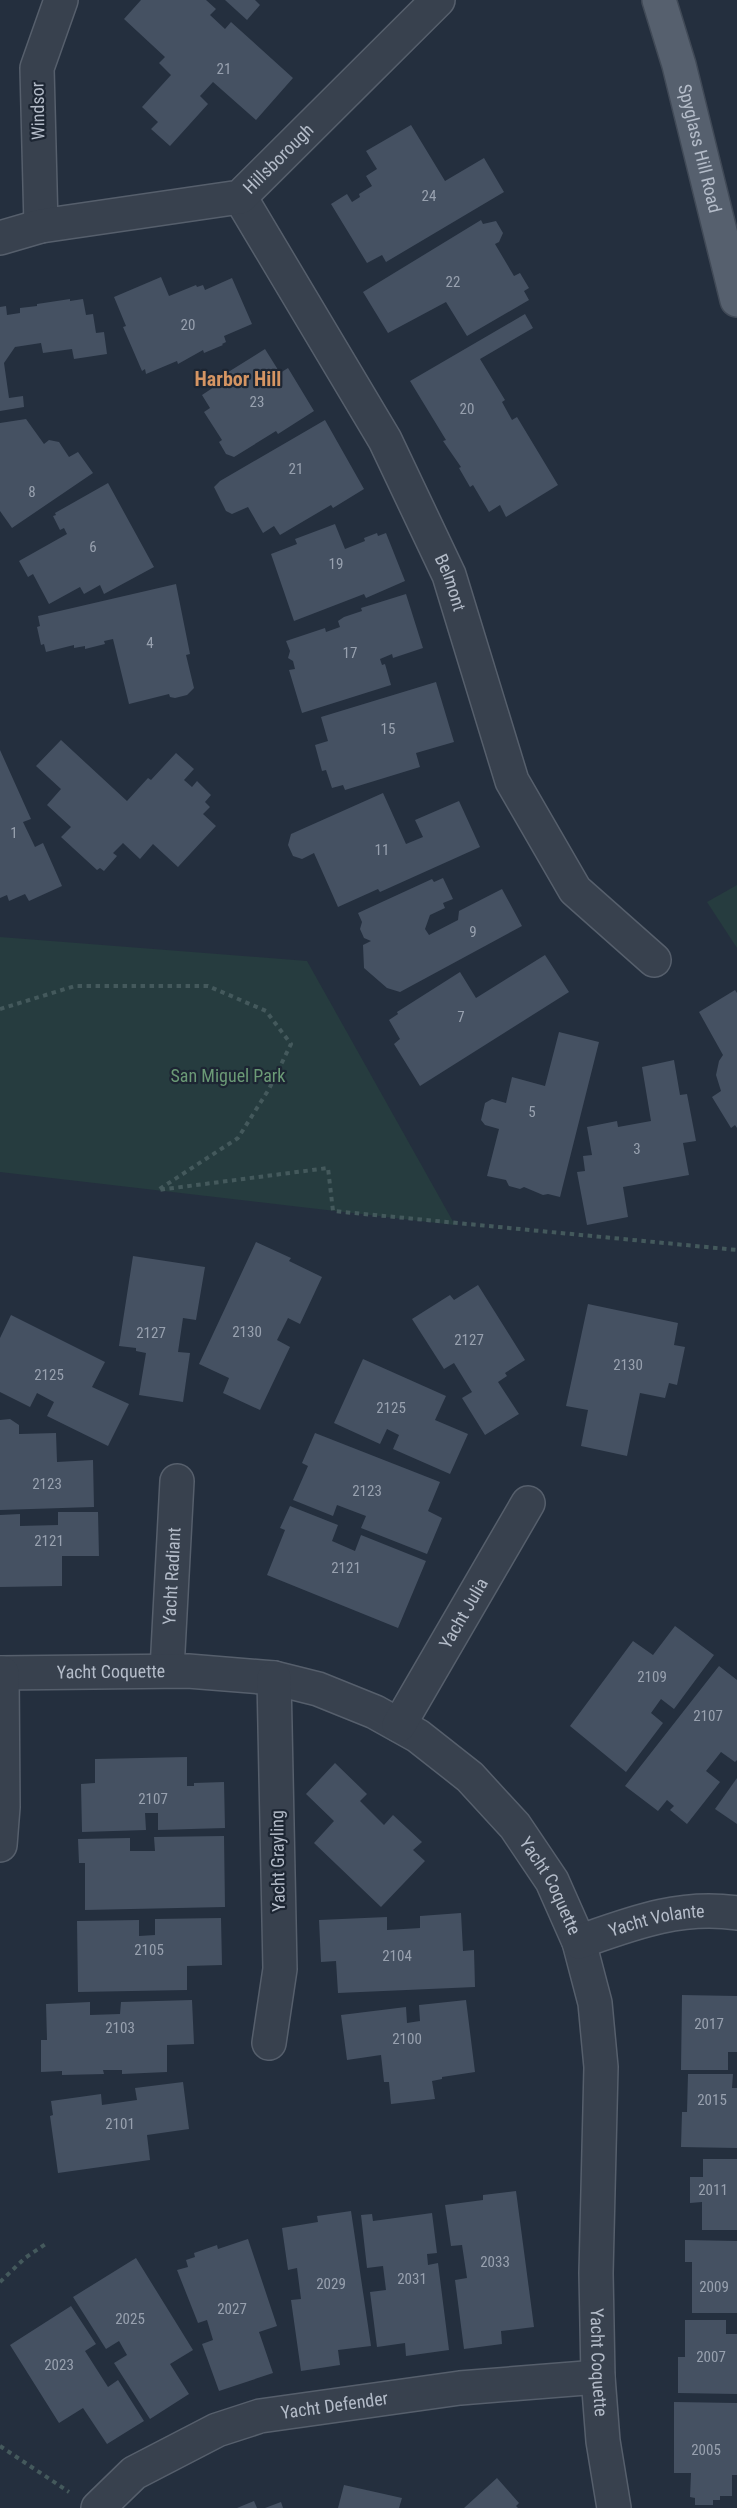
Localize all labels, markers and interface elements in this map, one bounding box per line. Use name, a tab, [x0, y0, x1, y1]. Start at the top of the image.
house number: 21	[217, 60, 231, 78]
street label: Windsor	[26, 81, 49, 140]
street label: Spyglass Hill Road	[674, 82, 726, 215]
street label: Hillsborough	[239, 119, 318, 198]
house number: 24	[422, 187, 436, 205]
house number: 22	[446, 273, 460, 291]
house number: 20	[181, 316, 195, 334]
district label: Harbor Hill	[195, 367, 281, 391]
house number: 23	[250, 393, 264, 411]
house number: 20	[460, 400, 474, 418]
house number: 21	[289, 460, 303, 478]
house number: 8	[28, 483, 36, 501]
house number: 6	[89, 538, 97, 556]
street label: Belmont	[431, 550, 470, 613]
house number: 19	[329, 555, 343, 573]
house number: 4	[146, 634, 154, 652]
house number: 17	[343, 644, 357, 662]
house number: 15	[381, 720, 395, 738]
house number: 1	[10, 824, 18, 842]
house number: 11	[375, 841, 389, 859]
house number: 9	[469, 923, 477, 941]
house number: 7	[457, 1008, 465, 1026]
park label: San Miguel Park	[171, 1065, 285, 1086]
house number: 5	[528, 1103, 536, 1121]
house number: 3	[633, 1140, 641, 1158]
house number: 2130	[232, 1323, 262, 1341]
house number: 2127	[136, 1324, 166, 1342]
house number: 2127	[454, 1331, 484, 1349]
house number: 2130	[613, 1356, 643, 1374]
house number: 2125	[34, 1366, 64, 1384]
house number: 2125	[376, 1399, 406, 1417]
house number: 2123	[32, 1475, 62, 1493]
house number: 2123	[352, 1482, 382, 1500]
street label: Yacht Radiant	[158, 1527, 185, 1626]
house number: 2121	[34, 1532, 64, 1550]
house number: 2121	[331, 1559, 361, 1577]
street label: Yacht Julia	[435, 1574, 492, 1652]
street label: Yacht Coquette	[57, 1660, 165, 1682]
house number: 2109	[637, 1668, 667, 1686]
house number: 2107	[693, 1707, 723, 1725]
house number: 2107	[138, 1790, 168, 1808]
street label: Yacht Grayling	[266, 1810, 289, 1912]
street label: Yacht Coquette	[515, 1833, 585, 1938]
street label: Yacht Volante	[606, 1900, 705, 1941]
house number: 2105	[134, 1941, 164, 1959]
house number: 2104	[382, 1947, 412, 1965]
house number: 2017	[694, 2015, 724, 2033]
house number: 2103	[105, 2019, 135, 2037]
house number: 2100	[392, 2030, 422, 2048]
house number: 2015	[697, 2091, 727, 2109]
house number: 2101	[105, 2115, 135, 2133]
house number: 2011	[698, 2181, 728, 2199]
house number: 2033	[480, 2253, 510, 2271]
house number: 2031	[397, 2270, 427, 2288]
house number: 2029	[316, 2275, 346, 2293]
house number: 2009	[699, 2278, 729, 2296]
house number: 2027	[217, 2300, 247, 2318]
street label: Yacht Coquette	[587, 2308, 612, 2417]
house number: 2025	[115, 2310, 145, 2328]
house number: 2007	[696, 2348, 726, 2366]
house number: 2023	[44, 2356, 74, 2374]
street label: Yacht Defender	[279, 2387, 390, 2423]
house number: 2005	[691, 2441, 721, 2459]

